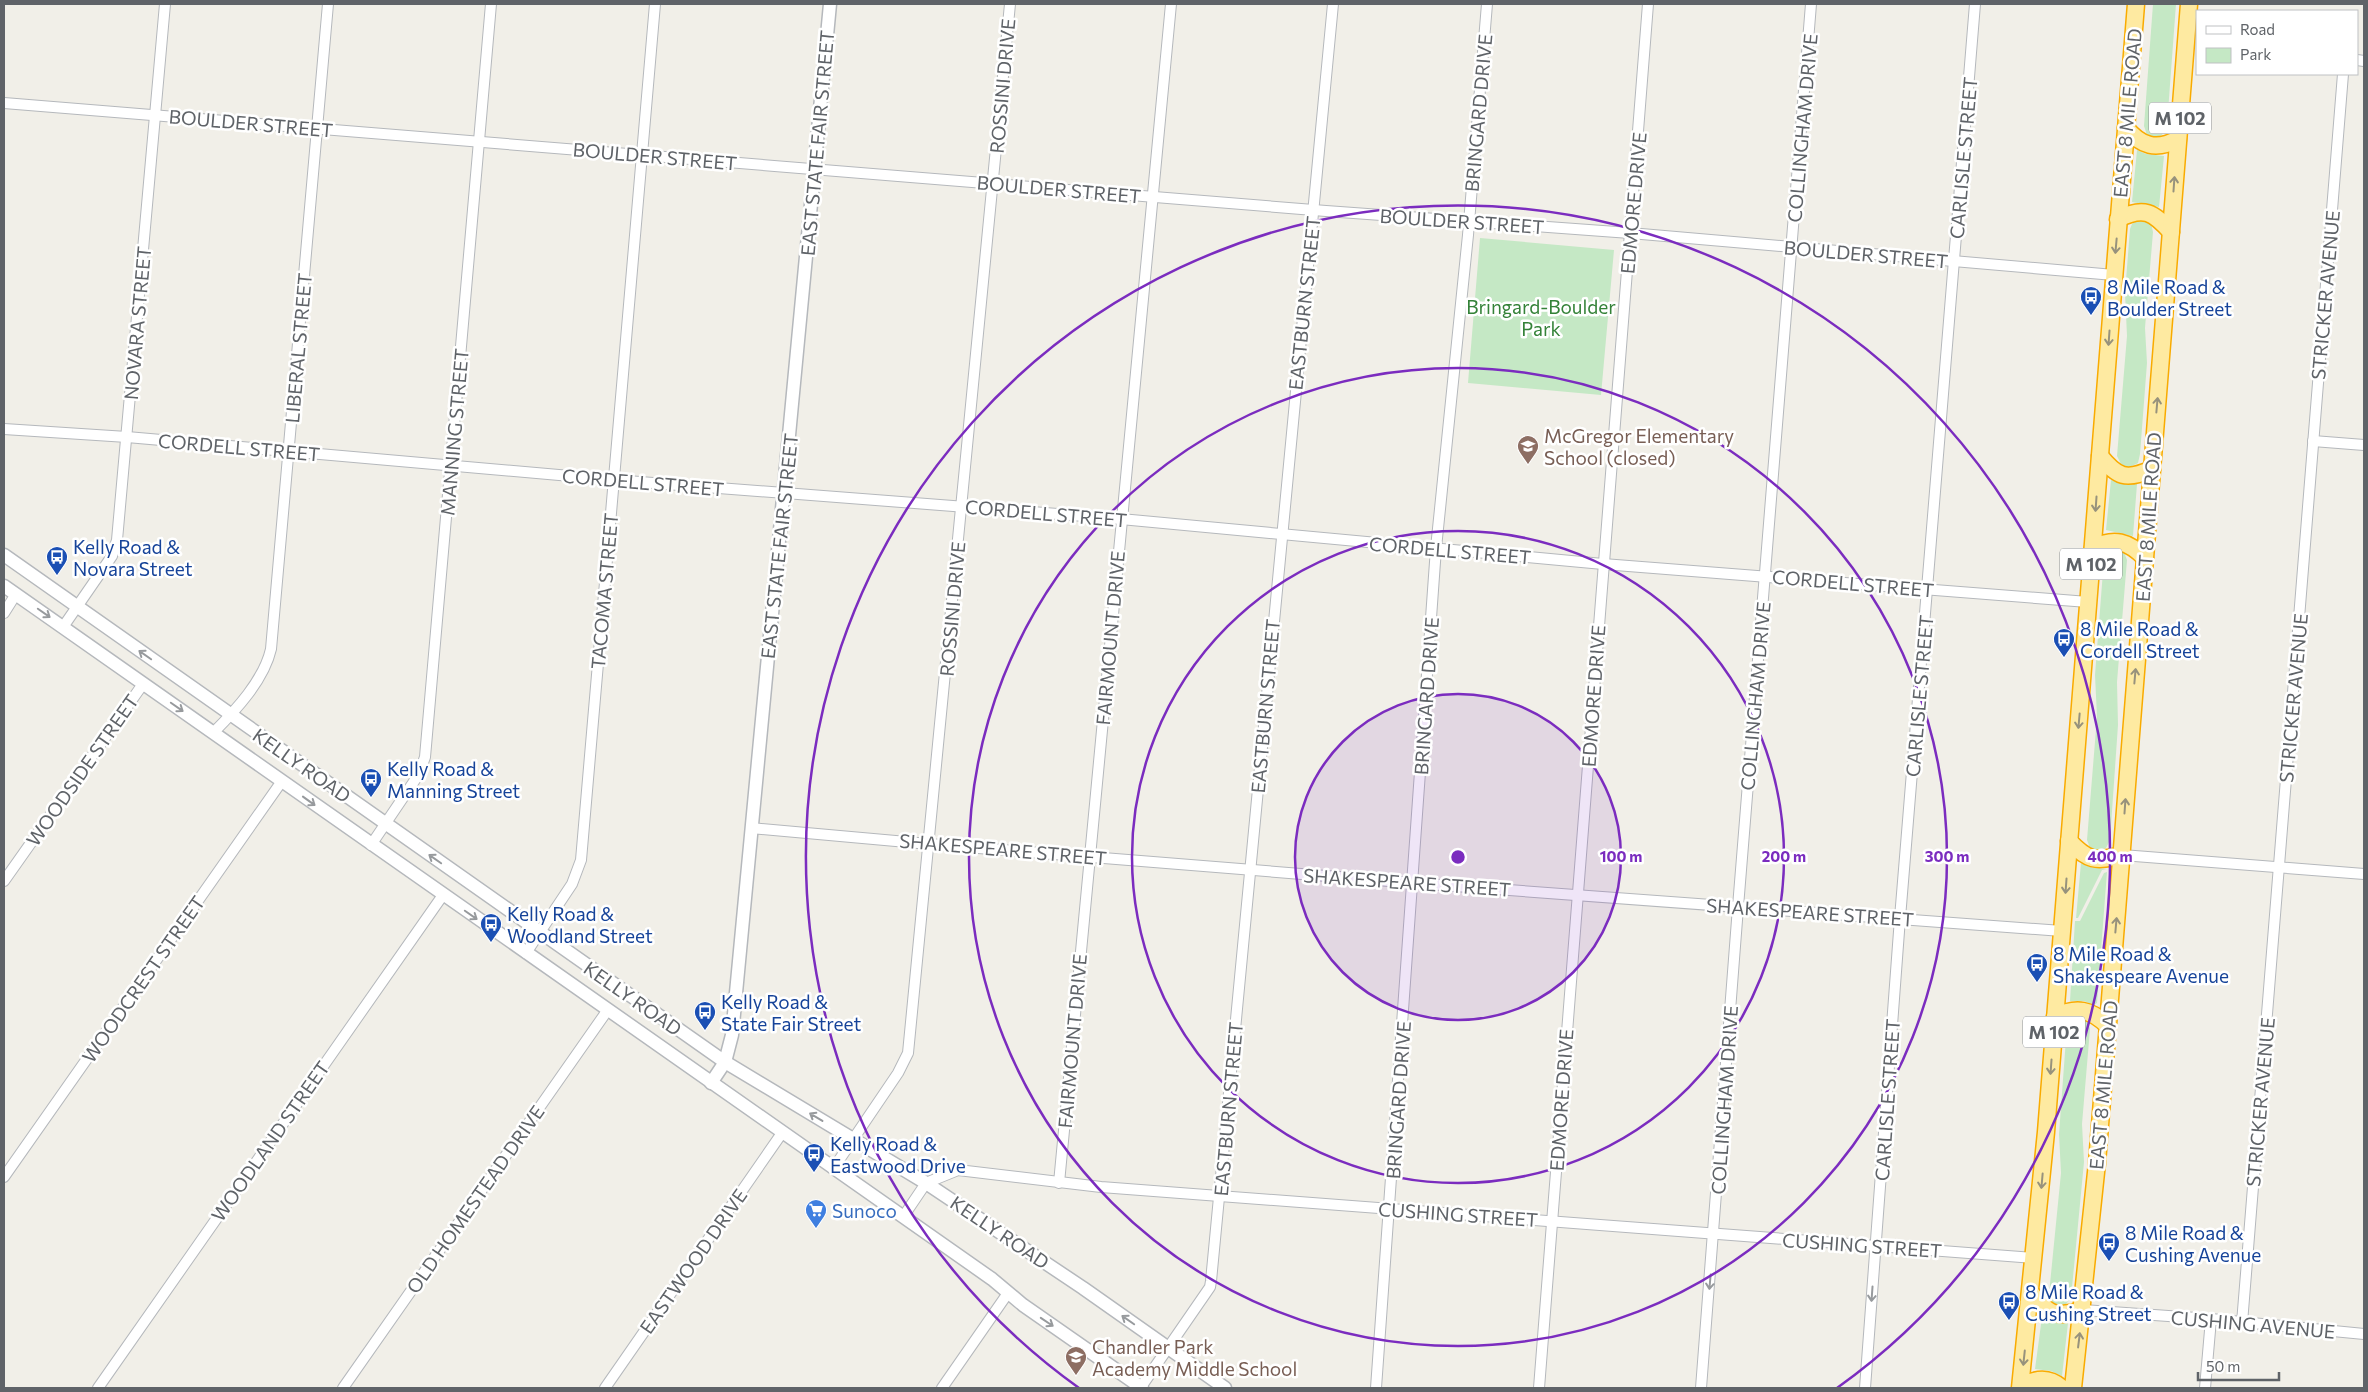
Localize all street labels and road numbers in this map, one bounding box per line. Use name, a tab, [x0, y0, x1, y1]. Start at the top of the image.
street label: ROSSINI DRIVE	[985, 18, 1019, 154]
street label: EAST 8 MILE ROAD	[2108, 27, 2146, 199]
street label: EAST STATE FAIR STREET	[796, 29, 838, 257]
street label: BRINGARD DRIVE	[1460, 33, 1496, 193]
street label: COLLINGHAM DRIVE	[1782, 33, 1822, 223]
street label: CARLISLE STREET	[1944, 76, 1982, 240]
road number: M 102	[2149, 102, 2211, 134]
street label: BOULDER STREET	[168, 104, 334, 142]
street label: EDMORE DRIVE	[1615, 131, 1651, 275]
street label: BOULDER STREET	[572, 137, 738, 175]
street label: BOULDER STREET	[976, 170, 1142, 208]
street label: BOULDER STREET	[1379, 204, 1545, 238]
street label: STRICKER AVENUE	[2306, 209, 2344, 381]
street label: EASTBURN STREET	[1283, 215, 1325, 391]
street label: BOULDER STREET	[1783, 235, 1949, 273]
street label: NOVARA STREET	[119, 245, 155, 401]
street label: LIBERAL STREET	[280, 272, 316, 424]
street label: MANNING STREET	[435, 347, 473, 517]
street label: CORDELL STREET	[157, 428, 321, 466]
street label: EAST 8 MILE ROAD	[2131, 431, 2165, 603]
street label: EAST STATE FAIR STREET	[756, 432, 802, 660]
street label: CORDELL STREET	[561, 463, 725, 501]
street label: CORDELL STREET	[964, 494, 1128, 532]
street label: TACOMA STREET	[586, 512, 622, 670]
street label: CORDELL STREET	[1368, 531, 1532, 569]
street label: ROSSINI DRIVE	[935, 541, 969, 677]
road number: M 102	[2060, 548, 2122, 580]
street label: FAIRMOUNT DRIVE	[1091, 550, 1129, 726]
street label: CORDELL STREET	[1771, 564, 1935, 602]
street label: COLLINGHAM DRIVE	[1735, 601, 1775, 791]
street label: STRICKER AVENUE	[2274, 612, 2312, 784]
street label: CARLISLE STREET	[1900, 614, 1938, 778]
street label: BRINGARD DRIVE	[1409, 616, 1443, 776]
street label: EASTBURN STREET	[1246, 618, 1284, 794]
street label: EDMORE DRIVE	[1577, 624, 1609, 768]
street label: WOODSIDE STREET	[21, 690, 143, 850]
street label: KELLY ROAD	[249, 723, 355, 807]
street label: SHAKESPEARE STREET	[898, 828, 1108, 870]
street label: SHAKESPEARE STREET	[1302, 863, 1512, 901]
street label: WOODCREST STREET	[77, 891, 209, 1067]
street label: SHAKESPEARE STREET	[1705, 893, 1915, 931]
street label: FAIRMOUNT DRIVE	[1053, 953, 1091, 1129]
street label: KELLY ROAD	[580, 956, 686, 1040]
street label: EAST 8 MILE ROAD	[2084, 999, 2122, 1171]
street label: COLLINGHAM DRIVE	[1706, 1005, 1742, 1195]
road number: M 102	[2023, 1016, 2085, 1048]
street label: STRICKER AVENUE	[2241, 1016, 2279, 1188]
street label: CARLISLE STREET	[1870, 1018, 1904, 1182]
street label: BRINGARD DRIVE	[1381, 1020, 1415, 1180]
street label: EASTBURN STREET	[1209, 1021, 1247, 1197]
street label: EDMORE DRIVE	[1545, 1028, 1577, 1172]
street label: WOODLAND STREET	[206, 1056, 334, 1226]
street label: OLD HOMESTEAD DRIVE	[401, 1101, 549, 1297]
street label: EASTWOOD DRIVE	[634, 1184, 752, 1338]
street label: KELLY ROAD	[946, 1191, 1054, 1273]
street label: CUSHING STREET	[1377, 1197, 1539, 1231]
street label: CUSHING STREET	[1781, 1228, 1943, 1262]
street label: CUSHING AVENUE	[2170, 1305, 2336, 1343]

